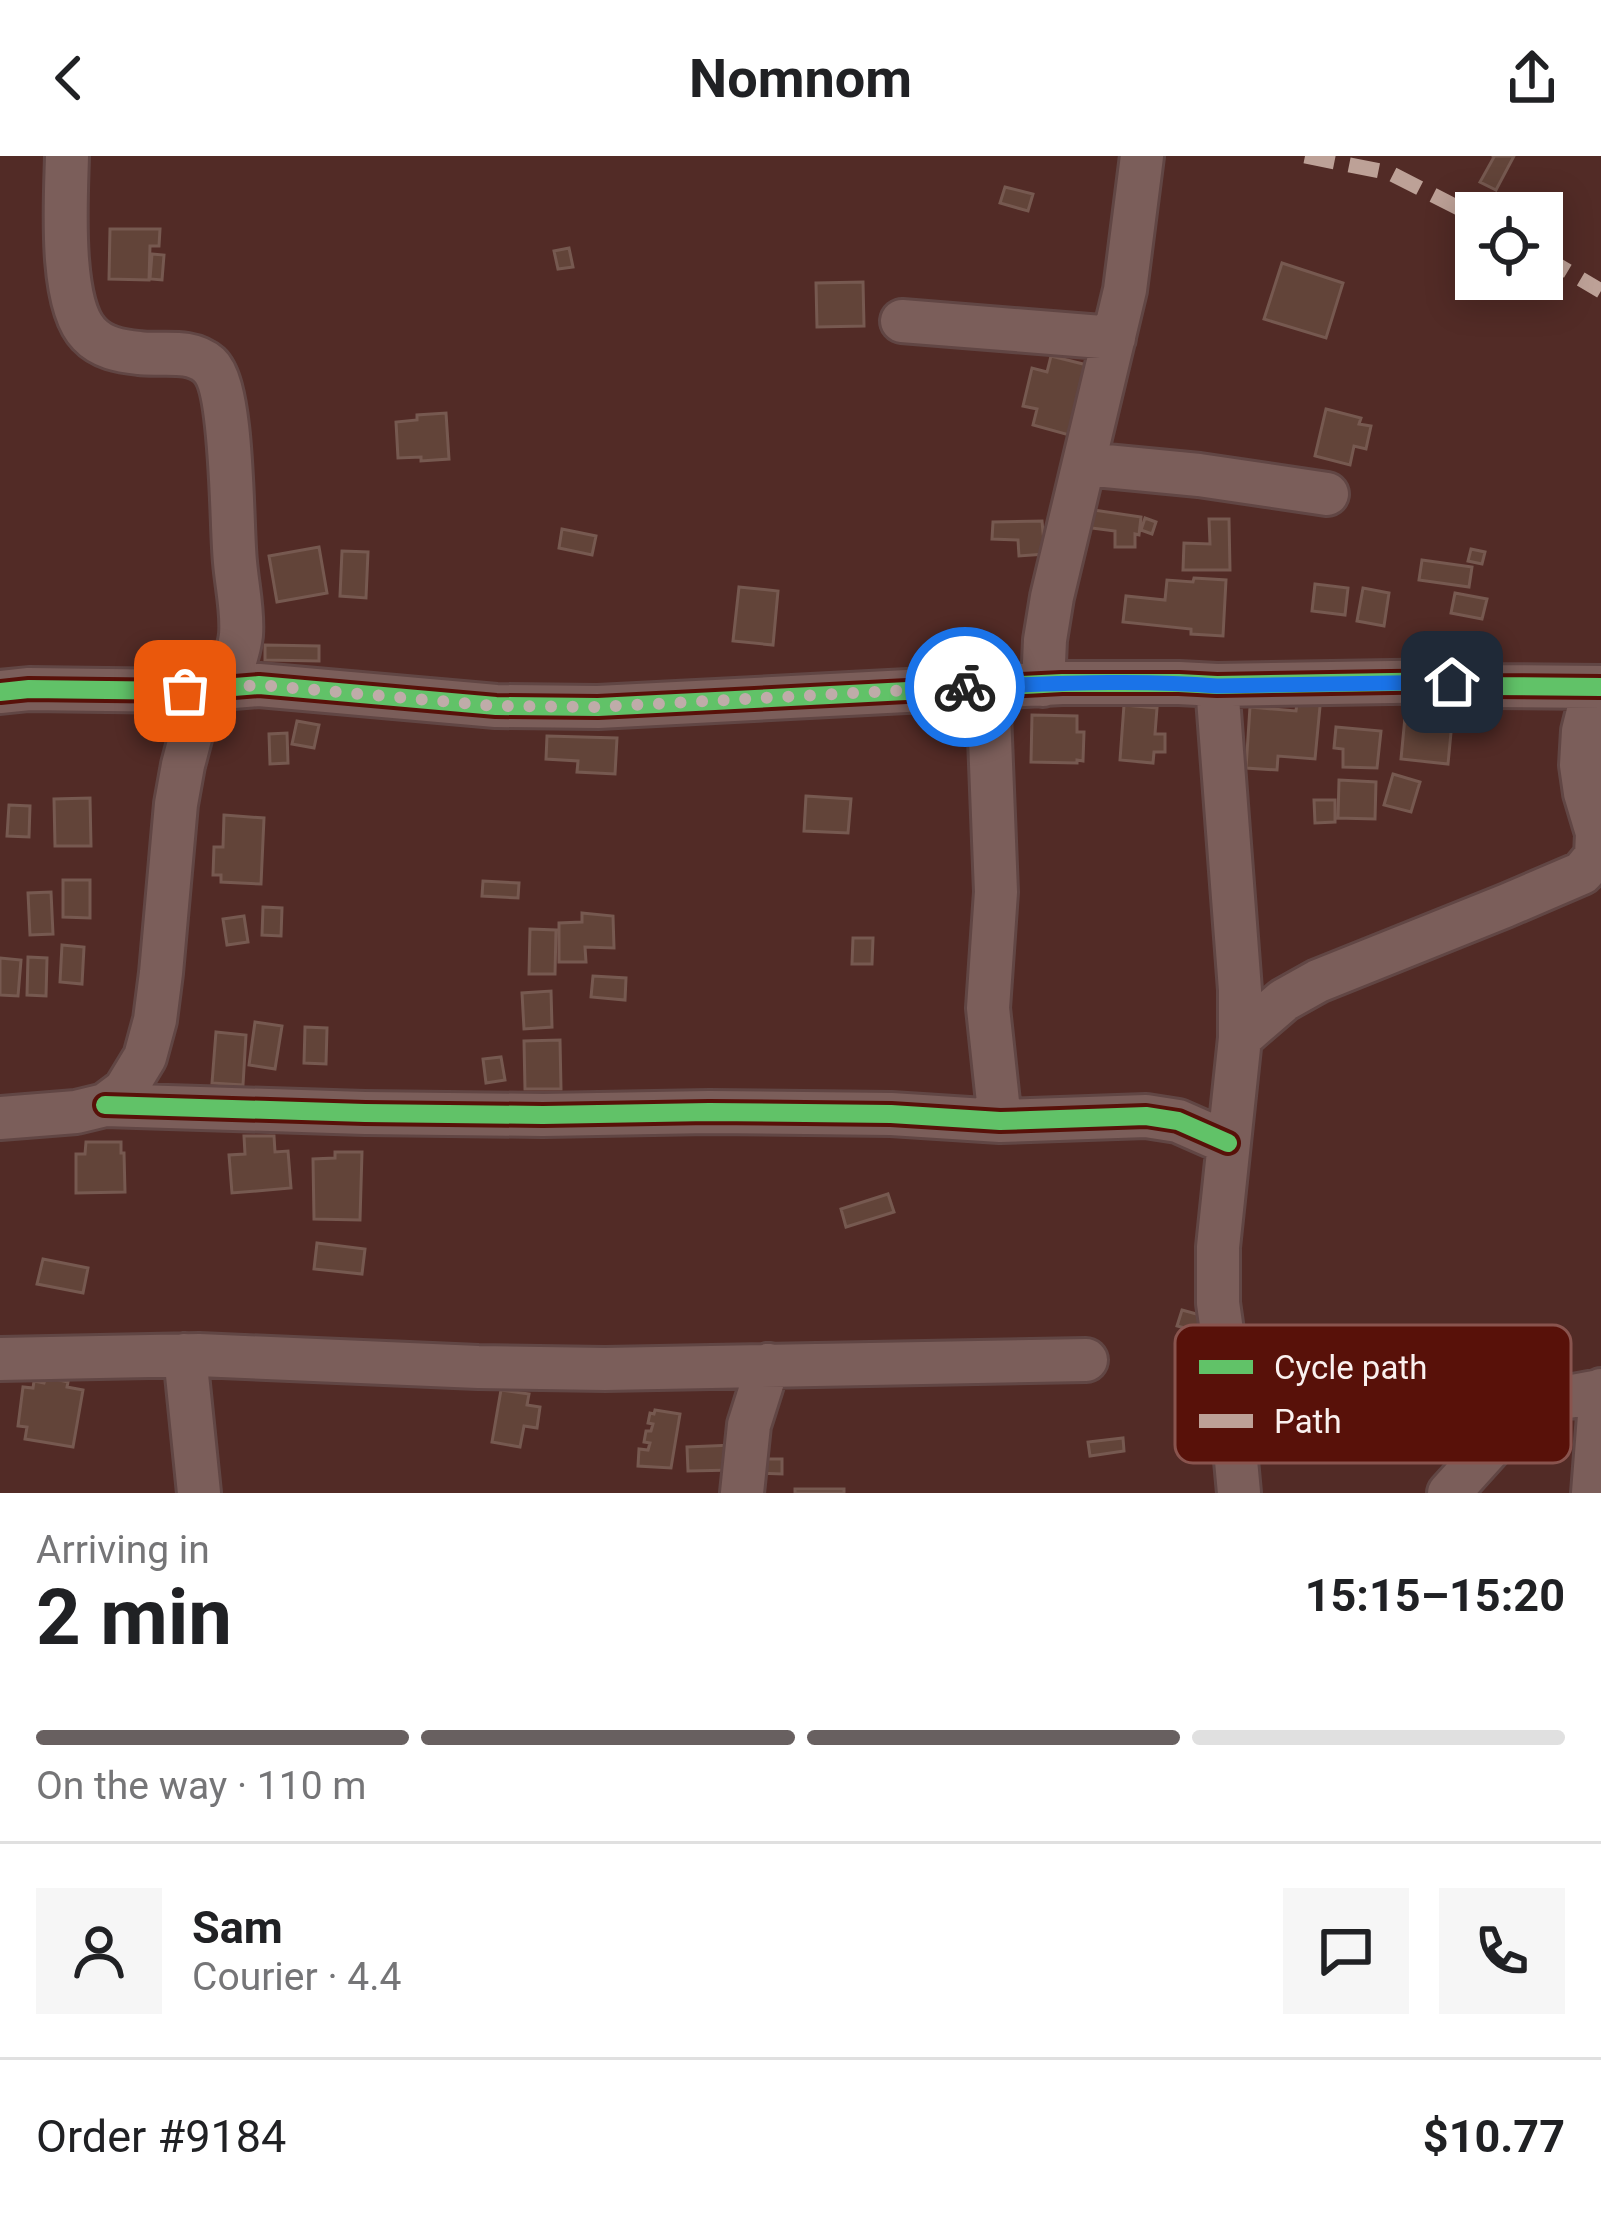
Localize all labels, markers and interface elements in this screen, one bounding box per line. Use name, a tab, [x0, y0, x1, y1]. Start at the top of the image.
icon: back	[36, 45, 102, 111]
icon: share	[1499, 45, 1565, 111]
text: Nomnom	[689, 47, 912, 110]
map controls	[1455, 192, 1563, 300]
button: locate	[1455, 192, 1563, 300]
courier	[905, 627, 1025, 747]
pin	[1401, 631, 1503, 733]
pin	[134, 640, 236, 742]
icon: home	[1419, 649, 1485, 715]
icon: bike	[932, 654, 998, 720]
icon: bag	[152, 658, 218, 724]
legend	[1175, 1325, 1571, 1463]
text: Cycle path	[1274, 1348, 1427, 1387]
text: Path	[1274, 1402, 1342, 1441]
text: Arriving in	[36, 1527, 210, 1573]
text: 15:15–15:20	[1305, 1569, 1565, 1622]
text: 2 min	[36, 1572, 232, 1663]
text: On the way · 110 m	[36, 1763, 367, 1809]
button: person	[36, 1888, 162, 2014]
button: chat	[1283, 1888, 1409, 2014]
button: phone	[1439, 1888, 1565, 2014]
text: Sam	[192, 1901, 283, 1954]
text: Courier · 4.4	[192, 1954, 401, 2000]
text: Order #9184	[36, 2110, 286, 2163]
text: $10.77	[1423, 2110, 1565, 2163]

